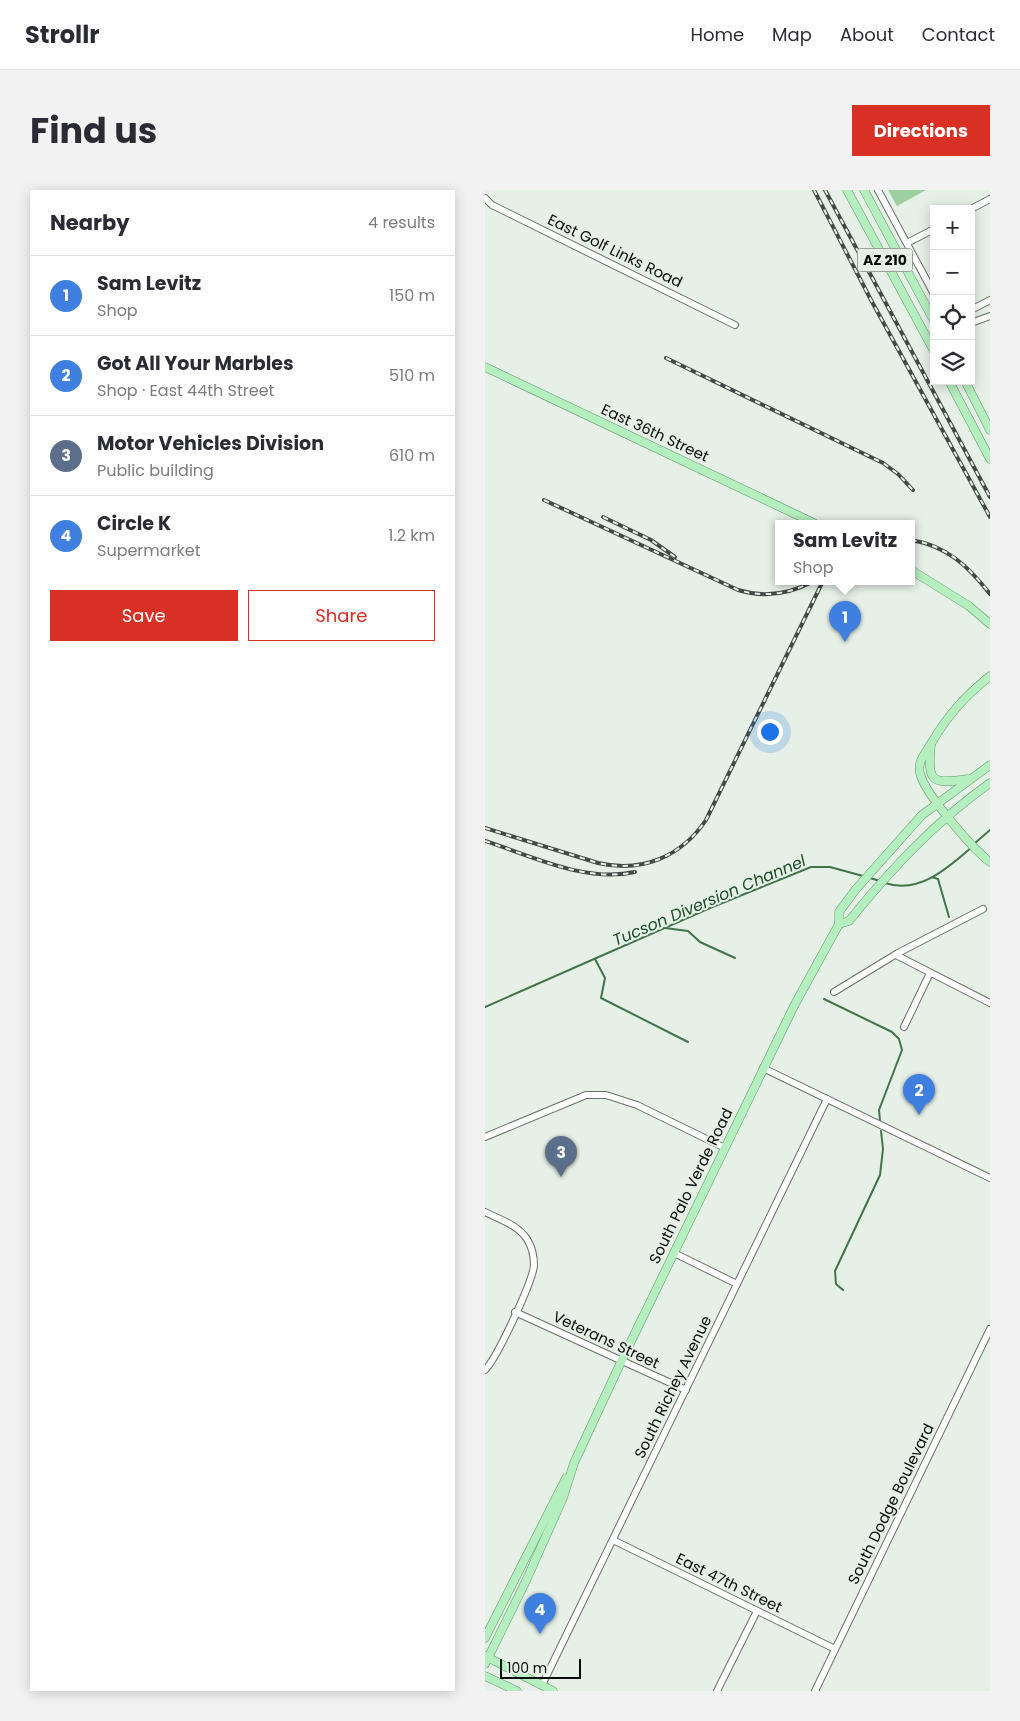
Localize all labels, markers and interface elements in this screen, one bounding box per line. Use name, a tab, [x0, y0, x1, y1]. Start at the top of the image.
text: Strollr	[25, 18, 100, 51]
text: Home	[690, 22, 744, 47]
text: Map	[772, 22, 812, 47]
text: About	[840, 22, 894, 47]
text: Contact	[922, 22, 995, 47]
button: Directions	[852, 105, 990, 156]
text: Find us	[30, 106, 157, 155]
map controls	[930, 205, 975, 385]
button: +	[930, 205, 975, 250]
text: Nearby	[50, 208, 130, 237]
street label: East Golf Links Road	[544, 209, 686, 292]
text: 4 results	[368, 211, 435, 234]
road number: AZ 210	[857, 248, 913, 272]
button: −	[930, 250, 975, 295]
text: Sam Levitz	[97, 270, 201, 297]
text: 1	[63, 284, 69, 307]
text: 150 m	[389, 284, 435, 307]
button: locate	[930, 295, 975, 340]
text: Shop	[97, 299, 138, 322]
button: layers	[930, 340, 975, 385]
text: Got All Your Marbles	[97, 350, 294, 377]
text: 2	[61, 364, 71, 387]
text: 510 m	[389, 364, 435, 387]
text: Shop · East 44th Street	[97, 379, 274, 402]
street label: East 36th Street	[598, 398, 712, 467]
text: Motor Vehicles Division	[97, 430, 324, 457]
text: 3	[61, 444, 71, 467]
text: 610 m	[389, 444, 435, 467]
text: Public building	[97, 459, 214, 482]
text: Circle K	[97, 510, 171, 537]
popup	[775, 520, 915, 585]
text: 4	[61, 524, 71, 547]
text: 1.2 km	[388, 524, 435, 547]
text: Sam Levitz	[793, 527, 897, 554]
text: Supermarket	[97, 539, 201, 562]
text: Shop	[793, 556, 834, 579]
button: Save	[50, 590, 238, 641]
button: Share	[248, 590, 435, 641]
pin: 1	[829, 601, 861, 642]
your location	[757, 719, 783, 745]
water label: Tucson Diversion Channel	[609, 849, 809, 952]
pin: 2	[903, 1074, 935, 1115]
street label: South Palo Verde Road	[644, 1104, 737, 1267]
pin: 3	[545, 1136, 577, 1177]
street label: Veterans Street	[550, 1306, 663, 1373]
street label: South Richey Avenue	[629, 1312, 716, 1462]
street label: South Dodge Boulevard	[842, 1420, 939, 1588]
street label: East 47th Street	[673, 1548, 786, 1617]
pin: 4	[524, 1593, 556, 1634]
scale bar	[500, 1656, 581, 1679]
text: 100 m	[507, 1658, 547, 1678]

